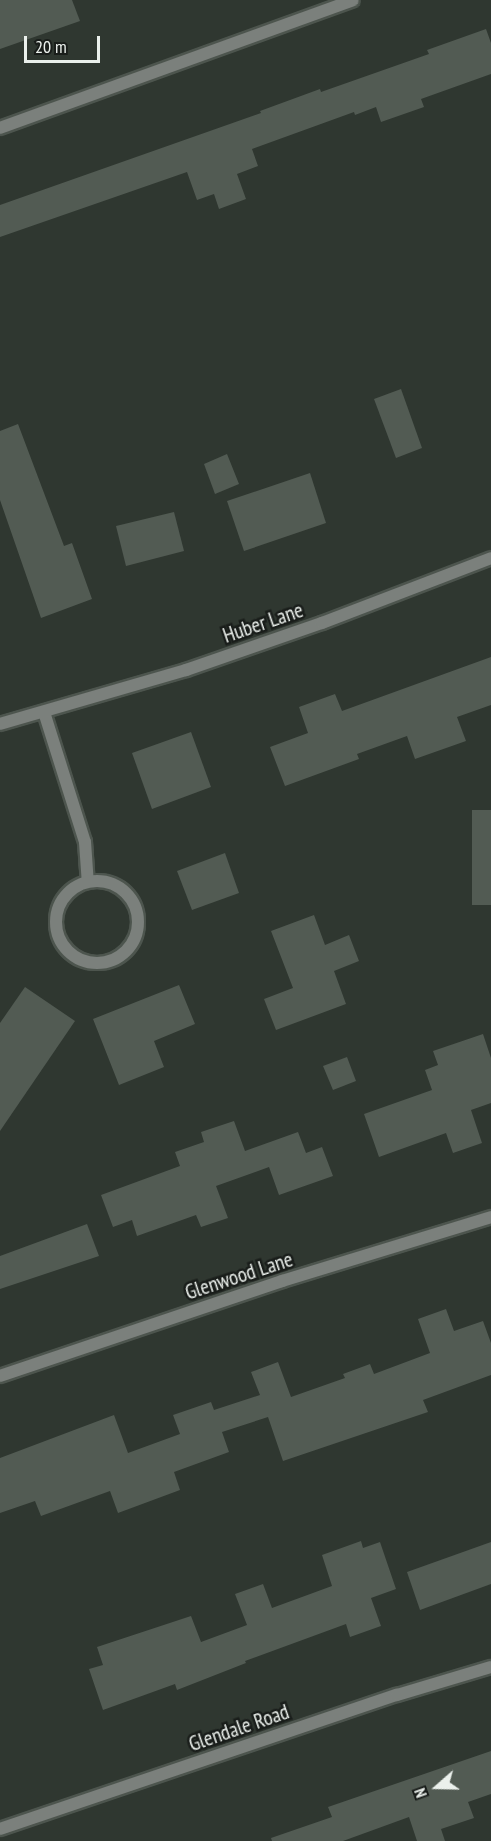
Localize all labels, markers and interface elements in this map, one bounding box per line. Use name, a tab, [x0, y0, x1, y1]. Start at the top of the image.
scale bar	[27, 24, 104, 62]
text: 20 m	[35, 35, 67, 58]
street label: Huber Lane	[220, 598, 306, 648]
street label: Glenwood Lane	[182, 1247, 296, 1305]
street label: Glendale Road	[186, 1699, 292, 1757]
north arrow	[407, 1757, 467, 1817]
text: N	[409, 1786, 431, 1801]

